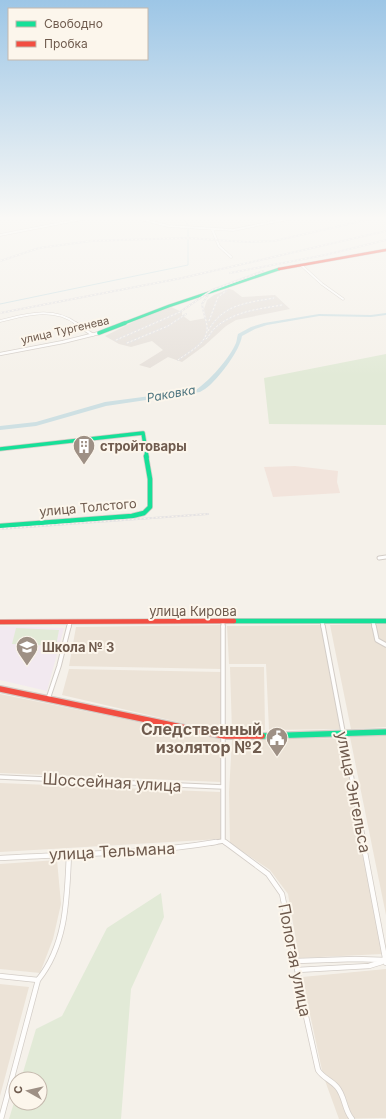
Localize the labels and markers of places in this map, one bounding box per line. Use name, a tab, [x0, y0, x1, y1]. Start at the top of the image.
building icon: стройтовары	[71, 433, 97, 466]
place label: стройтовары	[100, 438, 187, 454]
school or university icon: Школа № 3	[14, 634, 40, 667]
place label: Школа № 3	[42, 639, 114, 655]
place label: Следственный изолятор №2	[141, 719, 262, 757]
public building icon: Следственный изолятор №2	[264, 725, 290, 758]

